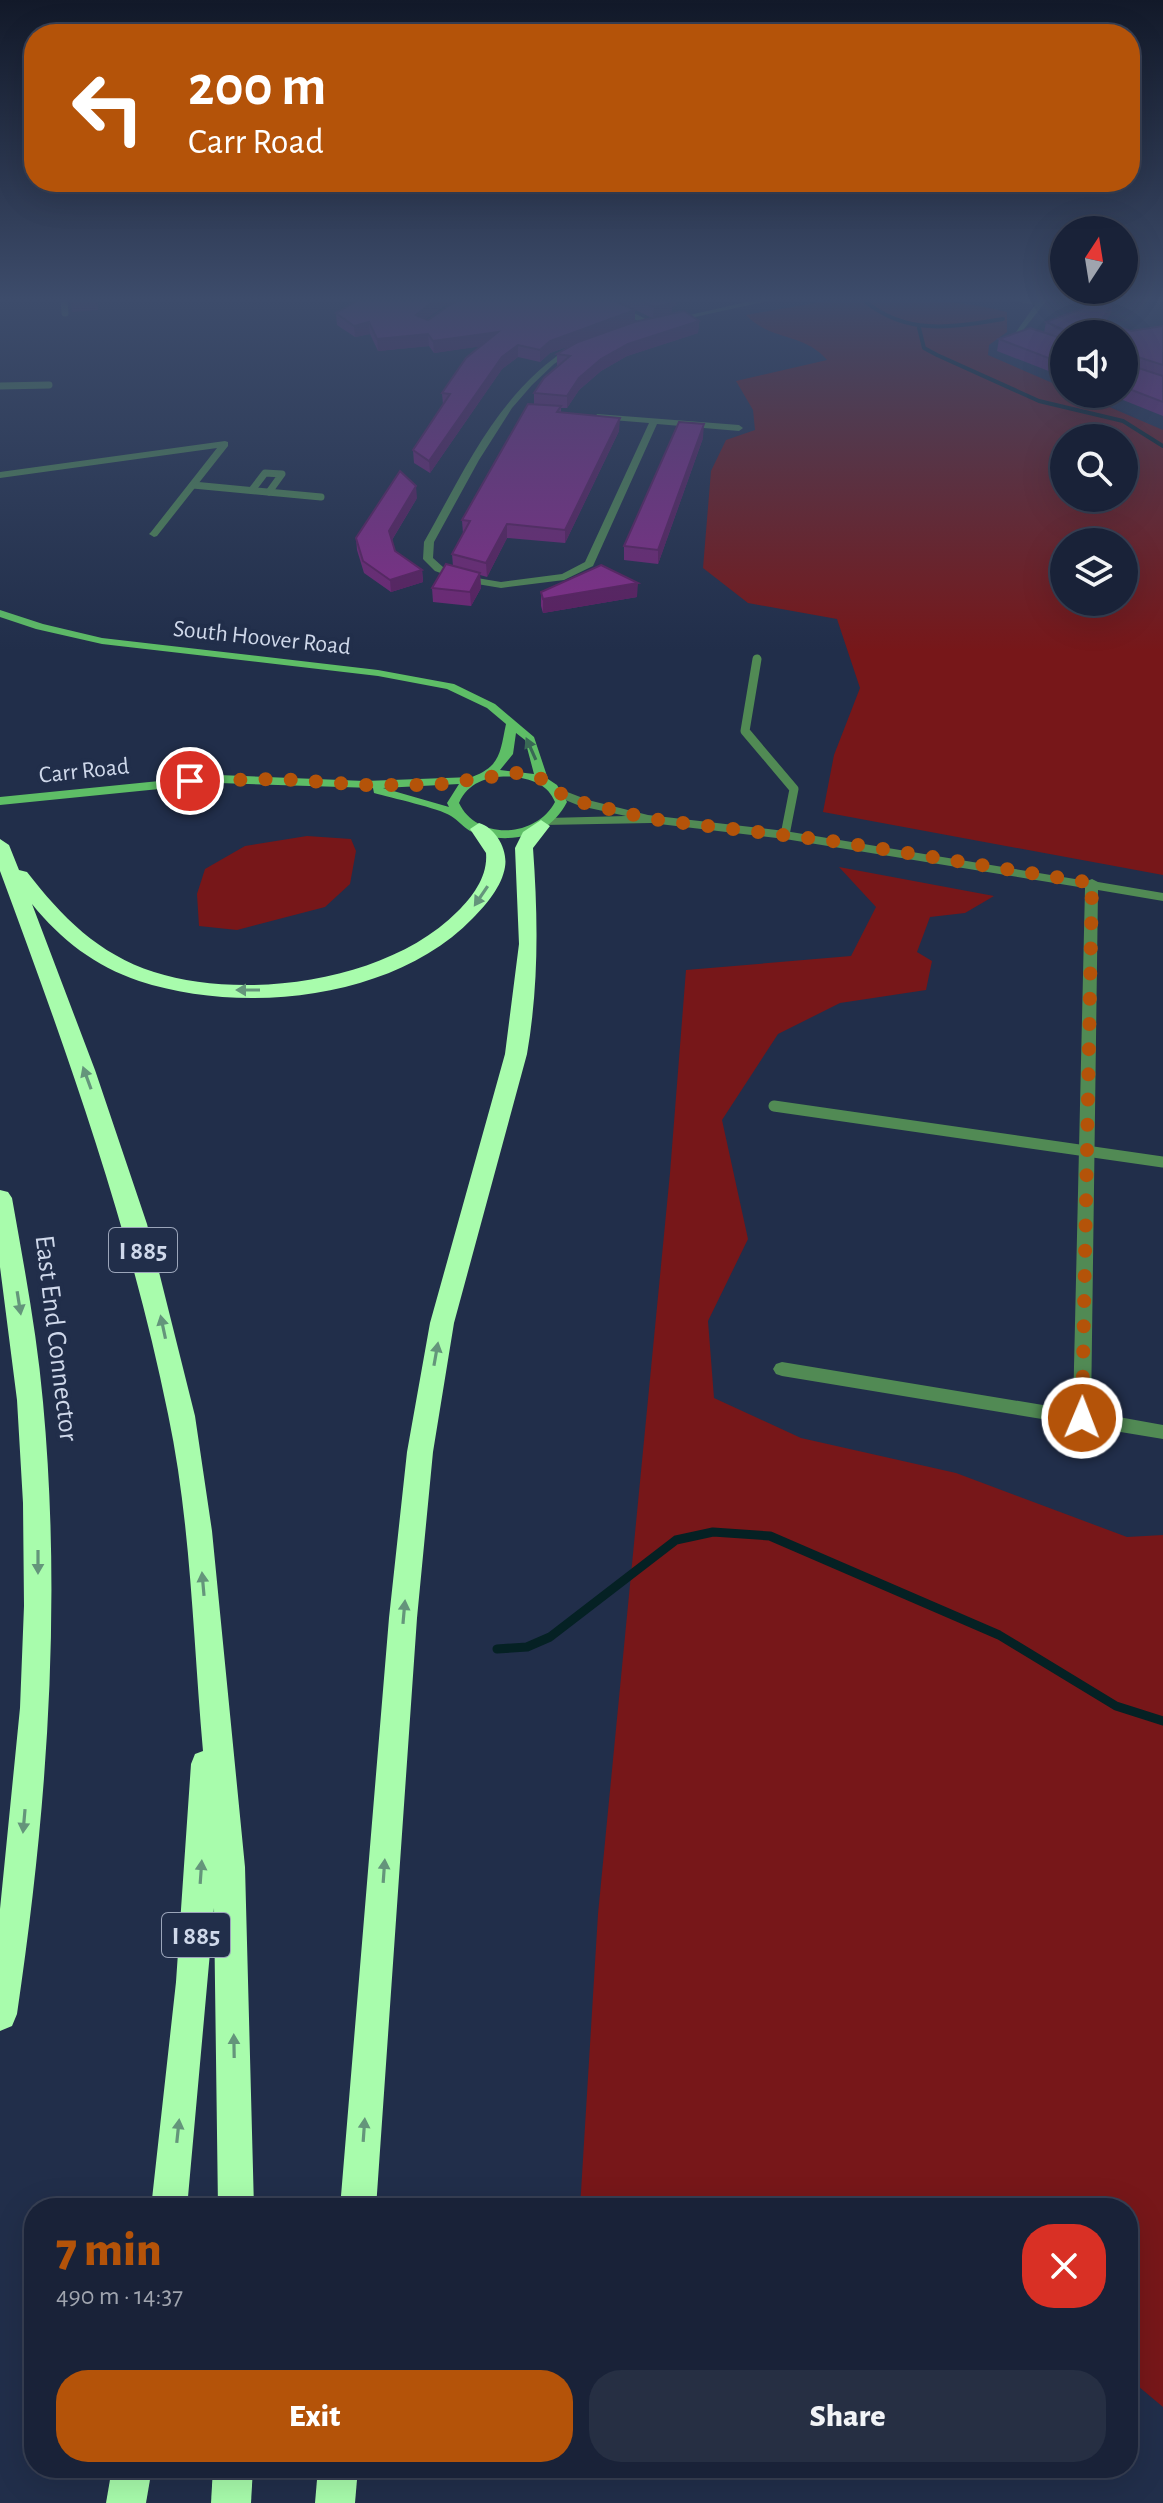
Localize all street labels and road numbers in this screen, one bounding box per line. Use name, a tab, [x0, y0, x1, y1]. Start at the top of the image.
street label: South Hoover Road	[172, 617, 352, 659]
street label: Carr Road	[38, 754, 130, 788]
road number: I 885	[109, 1228, 177, 1272]
street label: East End Connector	[29, 1234, 83, 1443]
road number: I 885	[162, 1913, 230, 1957]

